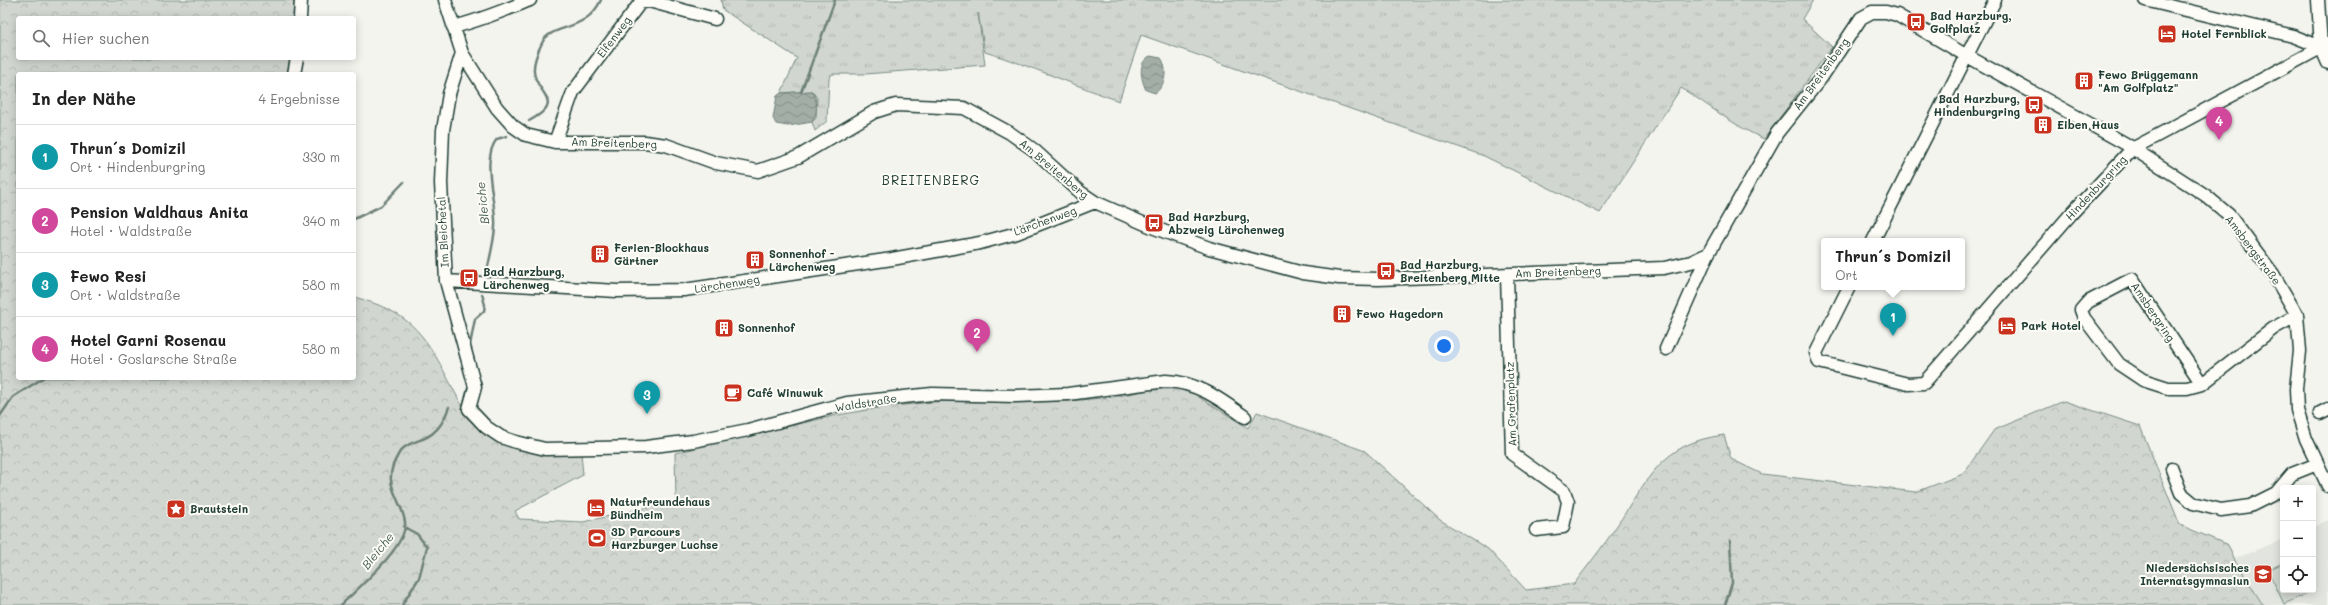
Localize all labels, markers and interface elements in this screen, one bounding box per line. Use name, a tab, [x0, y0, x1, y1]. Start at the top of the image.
place label: Bad Harzburg, Golfplatz	[1930, 8, 2012, 36]
bus stop icon: Bad Harzburg, Golfplatz	[1905, 11, 1927, 33]
street label: Elfenweg	[593, 13, 634, 60]
search box	[16, 16, 356, 60]
hotel icon: Hotel Fernblick	[2156, 23, 2178, 45]
place label: Hotel Fernblick	[2181, 26, 2267, 41]
icon: search	[30, 27, 52, 49]
text: Hier suchen	[62, 28, 149, 48]
street label: Am Breitenberg	[1789, 35, 1852, 113]
place label: Fewo Brüggemann "Am Golfplatz"	[2098, 67, 2198, 95]
building icon: Fewo Brüggemann "Am Golfplatz"	[2073, 70, 2095, 92]
text: In der Nähe	[32, 87, 136, 109]
text: 4 Ergebnisse	[259, 90, 340, 107]
place label: Bad Harzburg, Hindenburgring	[1933, 91, 2020, 119]
bus stop icon: Bad Harzburg, Hindenburgring	[2023, 94, 2045, 116]
pin: 4	[2206, 107, 2232, 140]
building icon: Eiben Haus	[2032, 114, 2054, 136]
place label: Eiben Haus	[2057, 117, 2119, 132]
street label: Am Breitenberg	[571, 134, 657, 151]
street label: Am Breitenberg	[1017, 135, 1092, 202]
text: Thrun´s Domizil	[70, 138, 186, 158]
text: 1	[42, 148, 48, 165]
text: 330 m	[302, 148, 340, 165]
street label: Hindenburgring	[2062, 152, 2130, 223]
text: Ort · Hindenburgring	[70, 158, 205, 175]
district label: BREITENBERG	[882, 171, 980, 188]
water label: Bleiche	[472, 181, 492, 225]
street label: Im Bleichetal	[433, 196, 452, 268]
text: Pension Waldhaus Anita	[70, 202, 249, 222]
street label: Lärchenweg	[1012, 202, 1078, 239]
place label: Bad Harzburg, Abzweig Lärchenweg	[1168, 209, 1285, 237]
text: 2	[41, 212, 49, 229]
text: 340 m	[302, 212, 340, 229]
bus stop icon: Bad Harzburg, Abzweig Lärchenweg	[1143, 212, 1165, 234]
street label: Amsbergstraße	[2222, 212, 2285, 288]
text: Hotel · Waldstraße	[70, 222, 192, 239]
popup	[1821, 238, 1965, 290]
place label: Ferien-Blockhaus Gärtner	[614, 240, 710, 268]
building icon: Ferien-Blockhaus Gärtner	[589, 243, 611, 265]
place label: Sonnenhof - Lärchenweg	[769, 246, 836, 274]
text: Thrun´s Domizil	[1835, 246, 1951, 266]
building icon: Sonnenhof - Lärchenweg	[744, 249, 766, 271]
place label: Bad Harzburg, Breitenberg Mitte	[1400, 257, 1500, 285]
bus stop icon: Bad Harzburg, Breitenberg Mitte	[1375, 260, 1397, 282]
street label: Am Breitenberg	[1515, 263, 1601, 280]
place label: Bad Harzburg, Lärchenweg	[483, 264, 565, 292]
text: Fewo Resi	[70, 266, 147, 286]
text: Ort	[1835, 266, 1858, 283]
bus stop icon: Bad Harzburg, Lärchenweg	[458, 267, 480, 289]
street label: Lärchenweg	[693, 271, 760, 296]
text: 3	[41, 276, 49, 293]
text: 580 m	[302, 276, 340, 293]
street label: Amsbergring	[2128, 279, 2179, 344]
text: Ort · Waldstraße	[70, 286, 181, 303]
building icon: Fewo Hagedorn	[1331, 303, 1353, 325]
pin: 1	[1880, 303, 1906, 336]
place label: Fewo Hagedorn	[1356, 306, 1443, 321]
hotel icon: Park Hotel	[1996, 315, 2018, 337]
building icon: Sonnenhof	[713, 317, 735, 339]
place label: Park Hotel	[2021, 318, 2081, 333]
pin: 2	[964, 319, 990, 352]
place label: Sonnenhof	[738, 320, 795, 335]
text: Hotel Garni Rosenau	[70, 330, 226, 350]
your location	[1434, 336, 1454, 356]
text: 4	[41, 340, 49, 357]
text: 580 m	[302, 340, 340, 357]
text: Hotel · Goslarsche Straße	[70, 350, 237, 367]
street label: Am Grafenplatz	[1502, 361, 1519, 447]
pin: 3	[634, 381, 660, 414]
cafe icon: Café Winuwuk	[722, 382, 744, 404]
place label: Café Winuwuk	[747, 385, 823, 400]
street label: Waldstraße	[834, 390, 898, 415]
map controls	[2280, 485, 2316, 593]
button: +	[2280, 485, 2316, 521]
place label: Naturfreundehaus Bündheim	[610, 494, 711, 522]
hotel icon: Naturfreundehaus Bündheim	[585, 497, 607, 519]
place icon: Brautstein	[165, 498, 187, 520]
place label: Brautstein	[190, 501, 248, 516]
button: −	[2280, 521, 2316, 557]
place label: 3D Parcours Harzburger Luchse	[611, 524, 719, 552]
sports icon: 3D Parcours Harzburger Luchse	[586, 527, 608, 549]
water label: Bleiche	[358, 529, 397, 572]
button: locate	[2280, 557, 2316, 593]
place label: Niedersächsisches Internatsgymnasiun	[2140, 560, 2249, 588]
school or university icon: Niedersächsisches Internatsgymnasiun	[2252, 563, 2274, 585]

